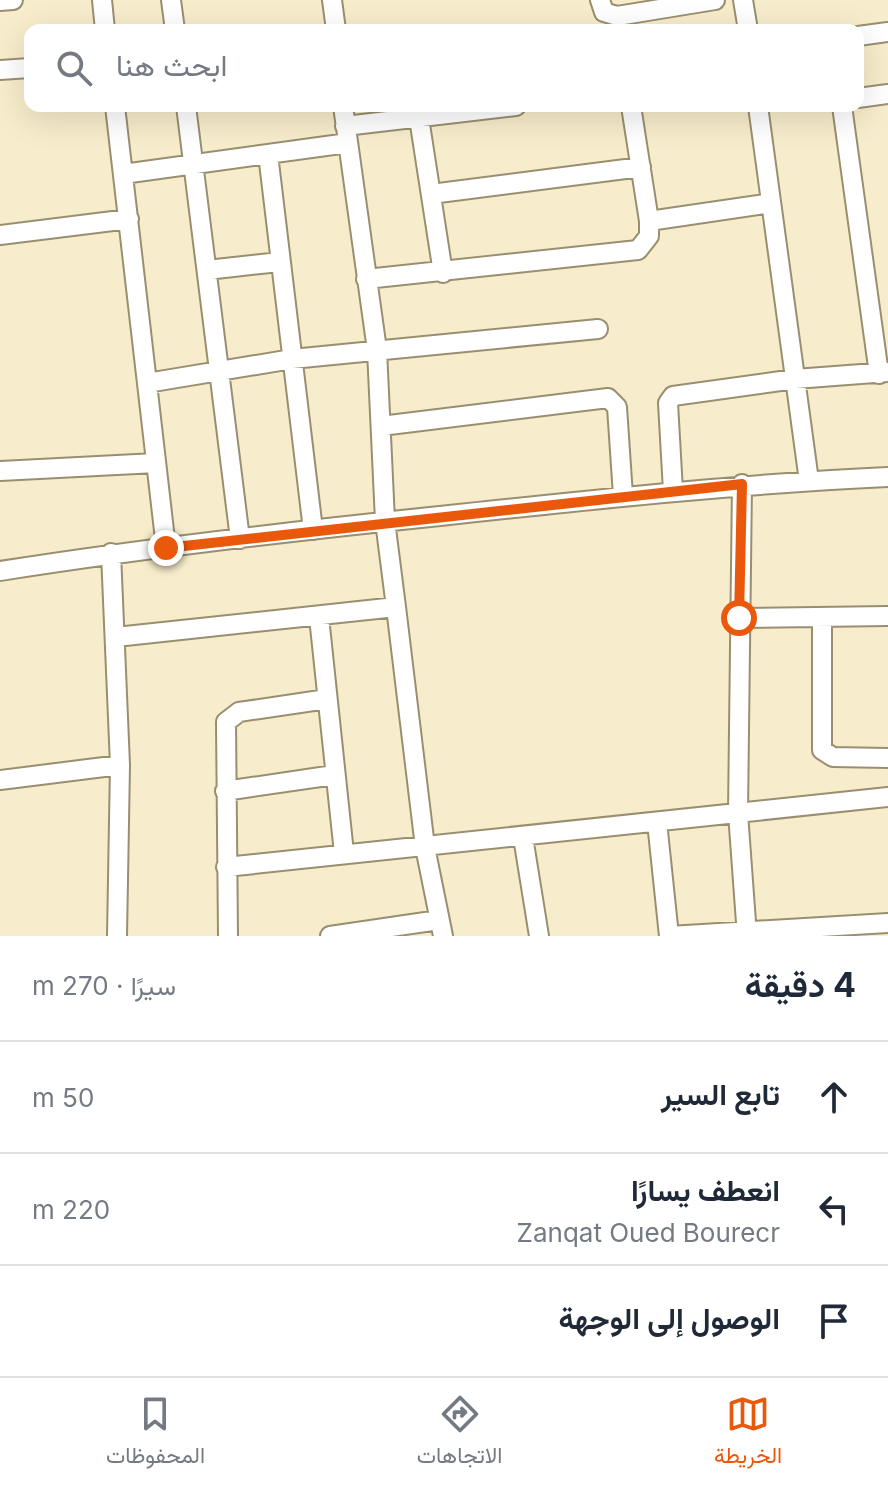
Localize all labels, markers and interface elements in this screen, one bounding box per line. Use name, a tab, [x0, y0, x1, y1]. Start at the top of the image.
search box	[24, 24, 864, 112]
icon: search	[52, 46, 96, 90]
text: ابحث هنا	[116, 47, 227, 83]
route end	[148, 530, 184, 566]
route start	[721, 600, 757, 636]
text: 4 دقيقة	[745, 964, 856, 1005]
text: سيرًا · 270 m	[32, 970, 176, 1001]
icon: ahead	[812, 1075, 856, 1119]
text: تابع السير	[661, 1076, 780, 1112]
text: 50 m	[32, 1082, 94, 1113]
text: انعطف يسارًا	[631, 1172, 780, 1208]
icon: left	[812, 1187, 856, 1231]
text: 220 m	[32, 1194, 110, 1225]
text: Zanqat Oued Bourecr	[517, 1217, 780, 1248]
icon: arrive	[812, 1299, 856, 1343]
text: الوصول إلى الوجهة	[558, 1300, 780, 1336]
tab: المحفوظات	[106, 1392, 205, 1475]
tab: الاتجاهات	[417, 1392, 502, 1475]
tab: الخريطة	[714, 1392, 782, 1475]

